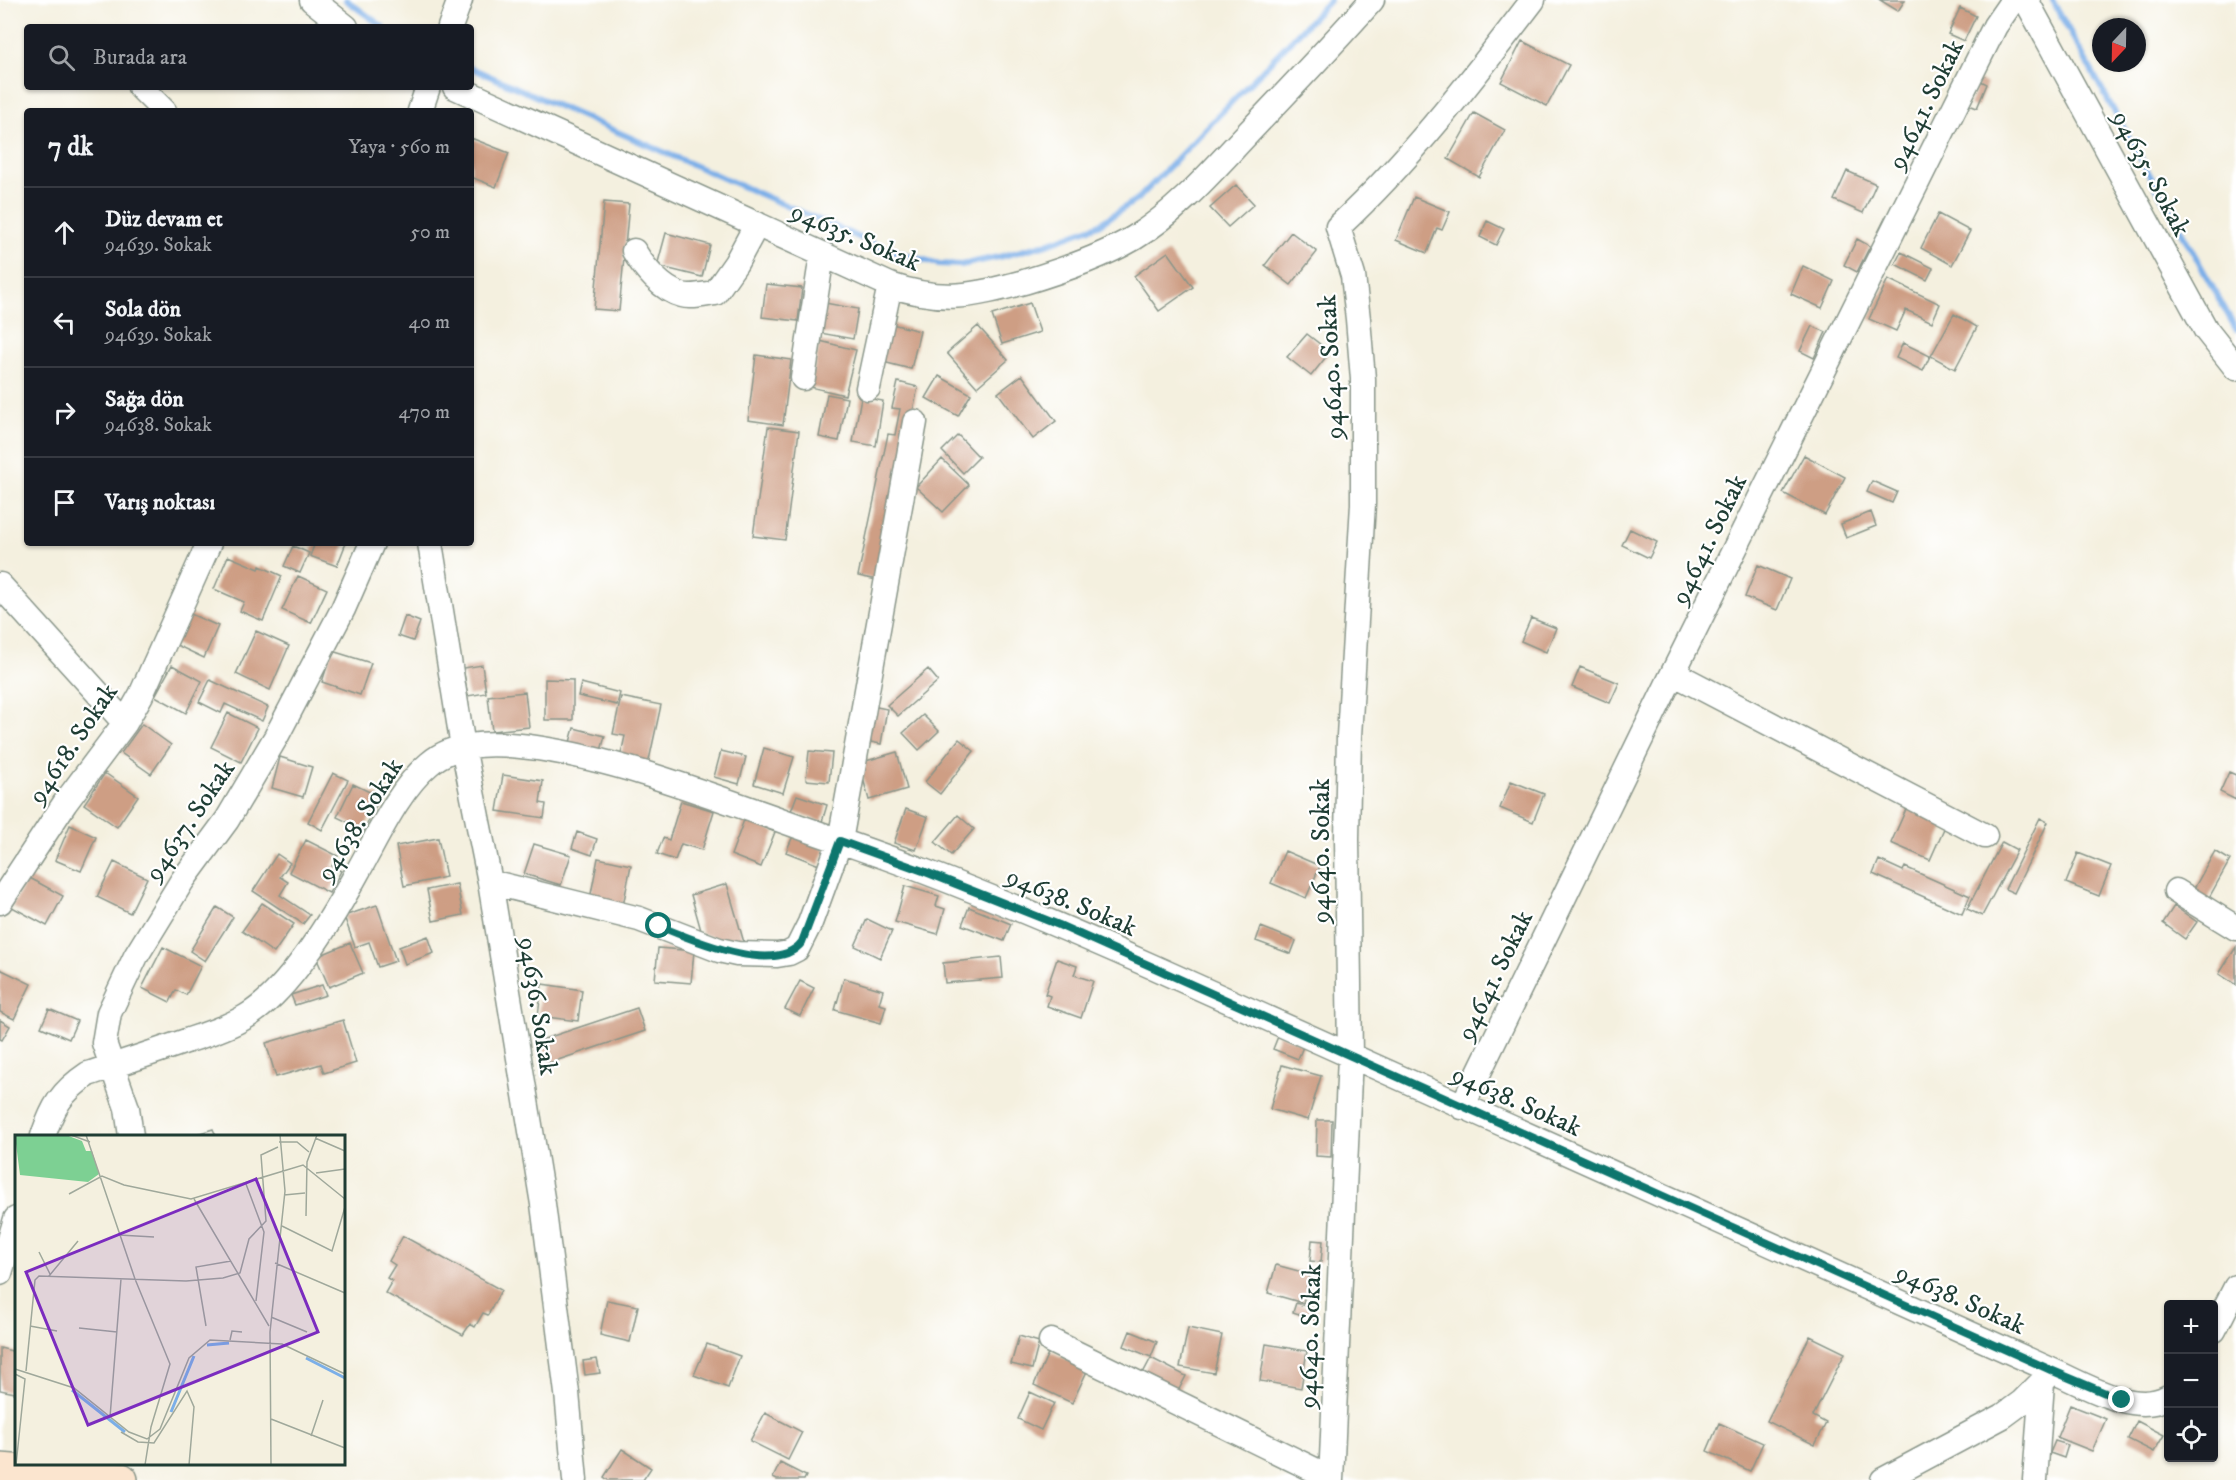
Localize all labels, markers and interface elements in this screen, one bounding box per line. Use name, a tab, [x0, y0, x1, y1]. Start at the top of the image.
north arrow	[2092, 18, 2146, 72]
search box	[24, 24, 474, 90]
street label: 94641. Sokak	[1880, 34, 1972, 177]
icon: search	[45, 41, 78, 74]
text: Burada ara	[93, 44, 187, 71]
street label: 94635. Sokak	[2103, 103, 2198, 242]
text: 7 dk	[48, 131, 93, 164]
text: Yaya · 560 m	[348, 135, 450, 160]
street label: 94635. Sokak	[784, 194, 925, 280]
text: Düz devam et	[105, 206, 223, 233]
icon: ahead	[48, 216, 81, 249]
text: 50 m	[410, 220, 450, 245]
text: 94639. Sokak	[105, 233, 212, 258]
street label: 94640. Sokak	[1311, 293, 1352, 442]
text: Sola dön	[105, 296, 181, 323]
icon: left	[48, 306, 81, 339]
text: 40 m	[408, 310, 450, 335]
text: 94639. Sokak	[105, 323, 212, 348]
text: Sağa dön	[105, 386, 184, 413]
icon: right	[48, 396, 81, 429]
text: 470 m	[399, 400, 450, 425]
text: 94638. Sokak	[105, 413, 212, 438]
street label: 94641. Sokak	[1663, 469, 1755, 612]
icon: arrive	[48, 486, 81, 519]
text: Varış noktası	[105, 489, 215, 516]
street label: 94618. Sokak	[20, 677, 126, 812]
street label: 94638. Sokak	[308, 752, 411, 889]
street label: 94637. Sokak	[136, 754, 243, 890]
street label: 94640. Sokak	[1305, 778, 1338, 926]
street label: 94638. Sokak	[999, 859, 1142, 945]
street label: 94641. Sokak	[1449, 905, 1541, 1048]
route start	[645, 912, 671, 938]
street label: 94636. Sokak	[510, 933, 565, 1078]
street label: 94638. Sokak	[1444, 1057, 1587, 1145]
inset map	[15, 1135, 345, 1465]
street label: 94638. Sokak	[1888, 1255, 2031, 1343]
street label: 94640. Sokak	[1291, 1263, 1330, 1411]
map controls	[2164, 1300, 2218, 1462]
button: +	[2164, 1300, 2218, 1354]
button: −	[2164, 1354, 2218, 1408]
route end	[2108, 1386, 2134, 1412]
button: locate	[2164, 1408, 2218, 1462]

